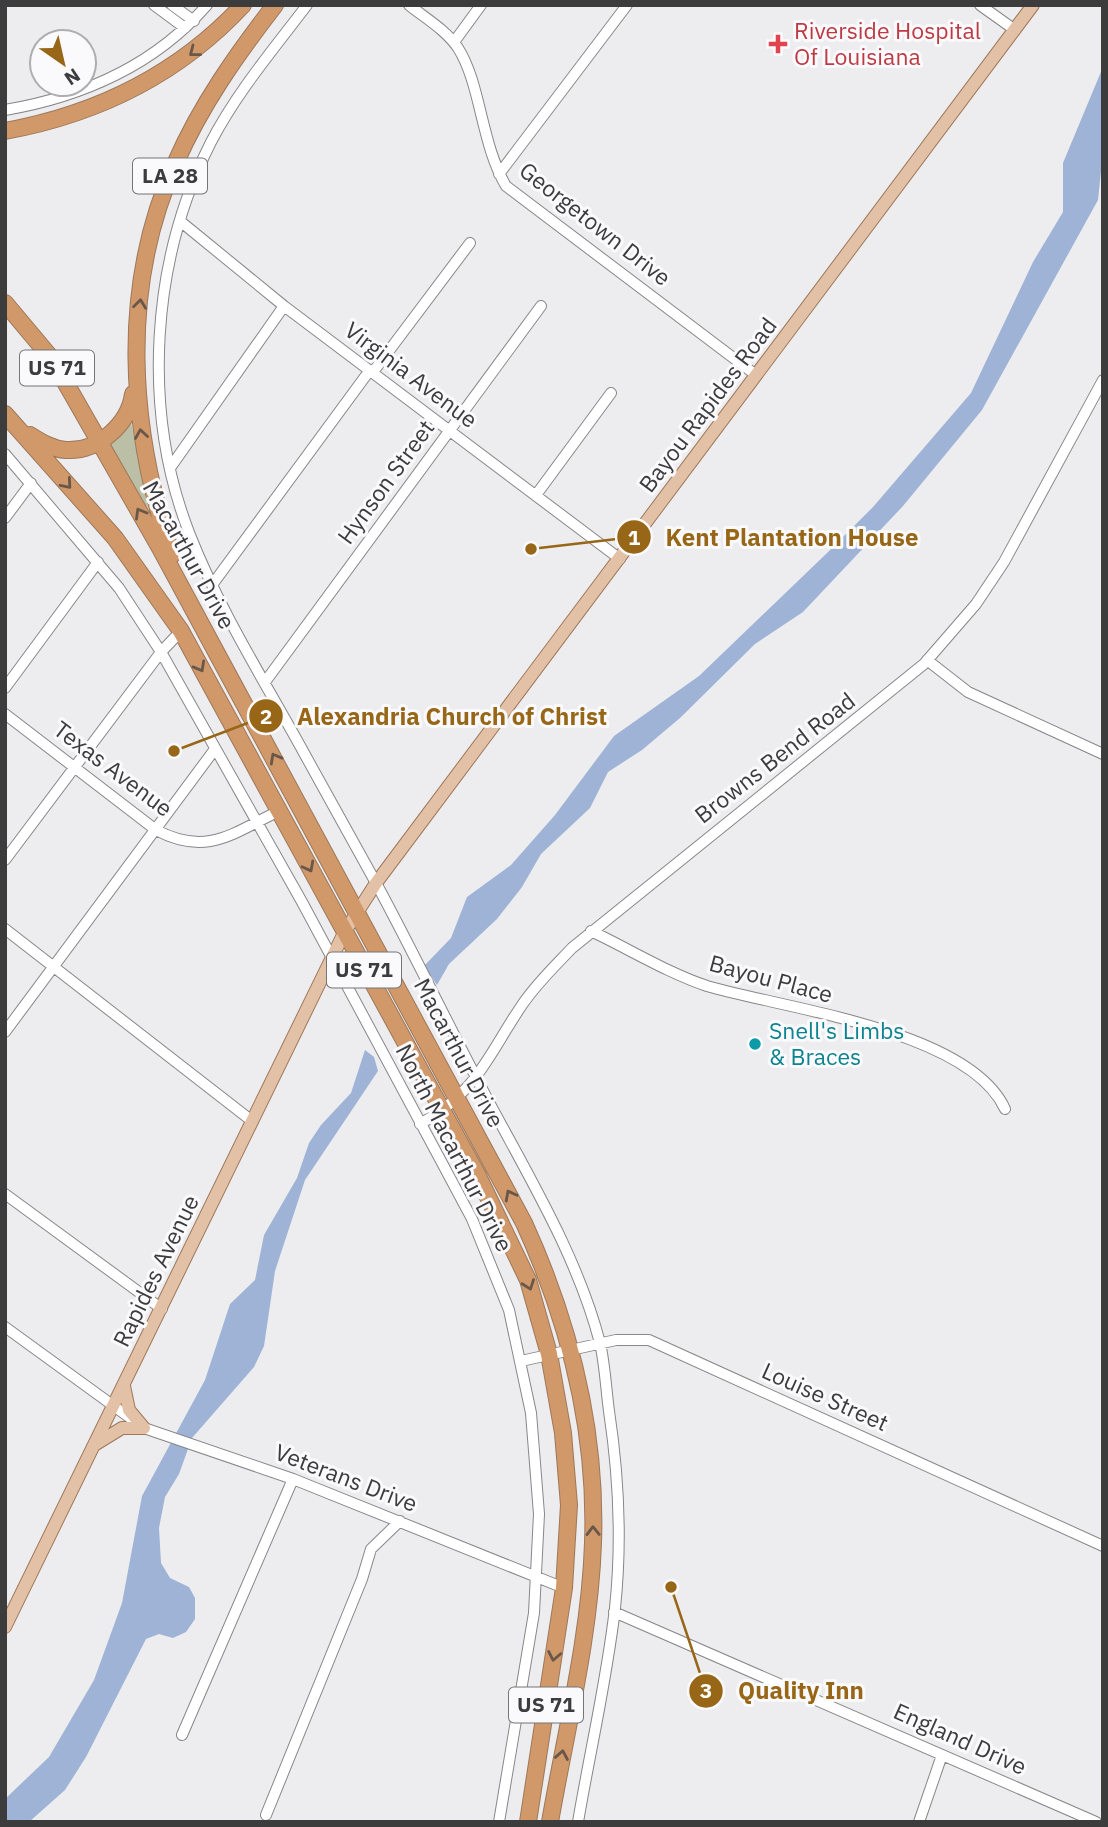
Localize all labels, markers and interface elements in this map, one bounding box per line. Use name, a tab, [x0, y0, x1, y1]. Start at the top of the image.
place label: Riverside Hospital Of Louisiana	[794, 15, 981, 71]
north arrow	[28, 28, 98, 98]
marker: Riverside Hospital Of Louisiana	[768, 34, 788, 54]
one-way arrow	[189, 43, 201, 56]
text: N	[60, 63, 85, 91]
street label: Georgetown Drive	[514, 155, 677, 292]
road number: LA 28	[133, 158, 207, 194]
one-way arrow	[133, 298, 148, 310]
street label: Bayou Rapides Road	[632, 311, 783, 498]
street label: Virginia Avenue	[339, 314, 484, 434]
road number: US 71	[20, 350, 94, 386]
street label: Hynson Street	[330, 413, 440, 549]
one-way arrow	[133, 429, 148, 440]
one-way arrow	[59, 475, 71, 488]
street label: Macarthur Drive	[137, 475, 243, 634]
one-way arrow	[135, 508, 148, 521]
callout: Kent Plantation House	[617, 515, 932, 560]
text: Kent Plantation House	[666, 521, 918, 553]
text: 1	[628, 523, 641, 551]
one-way arrow	[192, 660, 205, 672]
street label: Browns Bend Road	[688, 685, 861, 829]
callout: Alexandria Church of Christ	[248, 694, 621, 739]
text: Alexandria Church of Christ	[297, 700, 607, 732]
text: 2	[260, 702, 272, 730]
street label: Texas Avenue	[48, 714, 179, 823]
one-way arrow	[270, 752, 283, 765]
one-way arrow	[300, 860, 314, 872]
street label: Bayou Place	[706, 947, 836, 1009]
road number: US 71	[327, 953, 401, 988]
street label: Macarthur Drive	[408, 973, 512, 1132]
place label: Snell's Limbs & Braces	[769, 1015, 905, 1071]
marker: Snell's Limbs & Braces	[747, 1036, 763, 1052]
street label: North Macarthur Drive	[390, 1039, 520, 1256]
street label: Rapides Avenue	[105, 1190, 205, 1351]
one-way arrow	[505, 1190, 518, 1203]
one-way arrow	[521, 1278, 535, 1290]
street label: Louise Street	[757, 1355, 893, 1437]
street label: Veterans Drive	[271, 1436, 422, 1518]
one-way arrow	[585, 1526, 600, 1537]
one-way arrow	[548, 1649, 563, 1661]
callout: Quality Inn	[689, 1668, 878, 1713]
text: Quality Inn	[738, 1674, 864, 1706]
text: 3	[700, 1676, 712, 1704]
road number: US 71	[509, 1688, 583, 1722]
street label: England Drive	[889, 1695, 1032, 1781]
one-way arrow	[554, 1749, 569, 1760]

